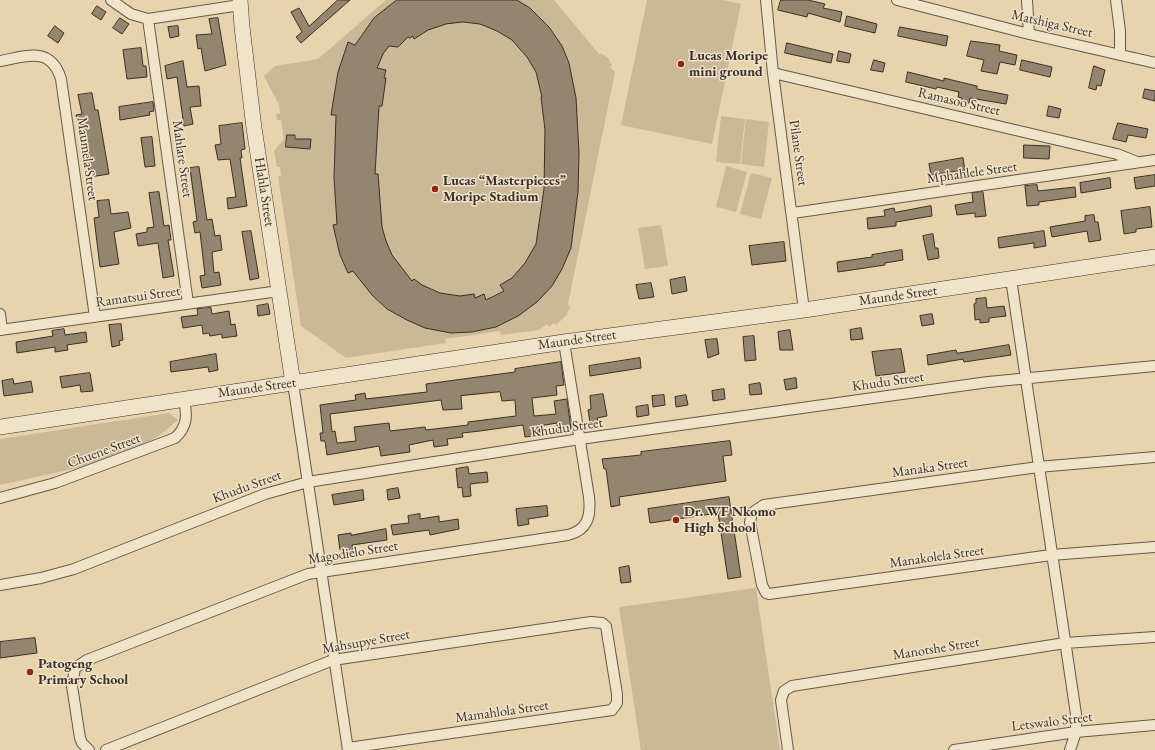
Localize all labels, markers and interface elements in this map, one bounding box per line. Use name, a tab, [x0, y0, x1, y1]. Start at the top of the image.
street label: Matshiga Street	[1010, 7, 1094, 41]
place label: Lucas Moripe mini ground	[689, 48, 768, 80]
marker: Lucas Moripe mini ground	[676, 59, 686, 69]
street label: Ramasoo Street	[916, 84, 1002, 120]
street label: Maumela Street	[73, 116, 101, 202]
street label: Mahlare Street	[168, 119, 196, 199]
street label: Pilane Street	[785, 119, 811, 187]
street label: Hlahla Street	[250, 156, 278, 228]
street label: Mphahlele Street	[926, 158, 1018, 188]
place label: Lucas “Masterpieces” Moripe Stadium	[443, 173, 566, 206]
marker: Lucas “Masterpieces” Moripe Stadium	[430, 184, 440, 194]
street label: Maunde Street	[858, 282, 938, 310]
street label: Ramatsui Street	[95, 283, 181, 311]
street label: Maunde Street	[537, 326, 617, 354]
street label: Khudu Street	[851, 369, 925, 395]
street label: Maunde Street	[217, 374, 297, 402]
street label: Khudu Street	[530, 415, 604, 441]
street label: Chuene Street	[65, 430, 143, 472]
street label: Manaka Street	[891, 454, 969, 482]
street label: Khudu Street	[210, 467, 284, 507]
place label: Dr. WF Nkomo High School	[684, 504, 776, 536]
marker: Dr. WF Nkomo High School	[671, 515, 681, 525]
street label: Magodielo Street	[307, 538, 399, 568]
street label: Manakolela Street	[889, 542, 985, 572]
street label: Mahsupye Street	[321, 626, 411, 658]
street label: Manotshe Street	[892, 634, 980, 664]
place label: Patogeng Primary School	[38, 656, 128, 688]
marker: Patogeng Primary School	[25, 667, 35, 677]
street label: Mamahlola Street	[454, 697, 550, 727]
street label: Letswalo Street	[1011, 709, 1093, 735]

